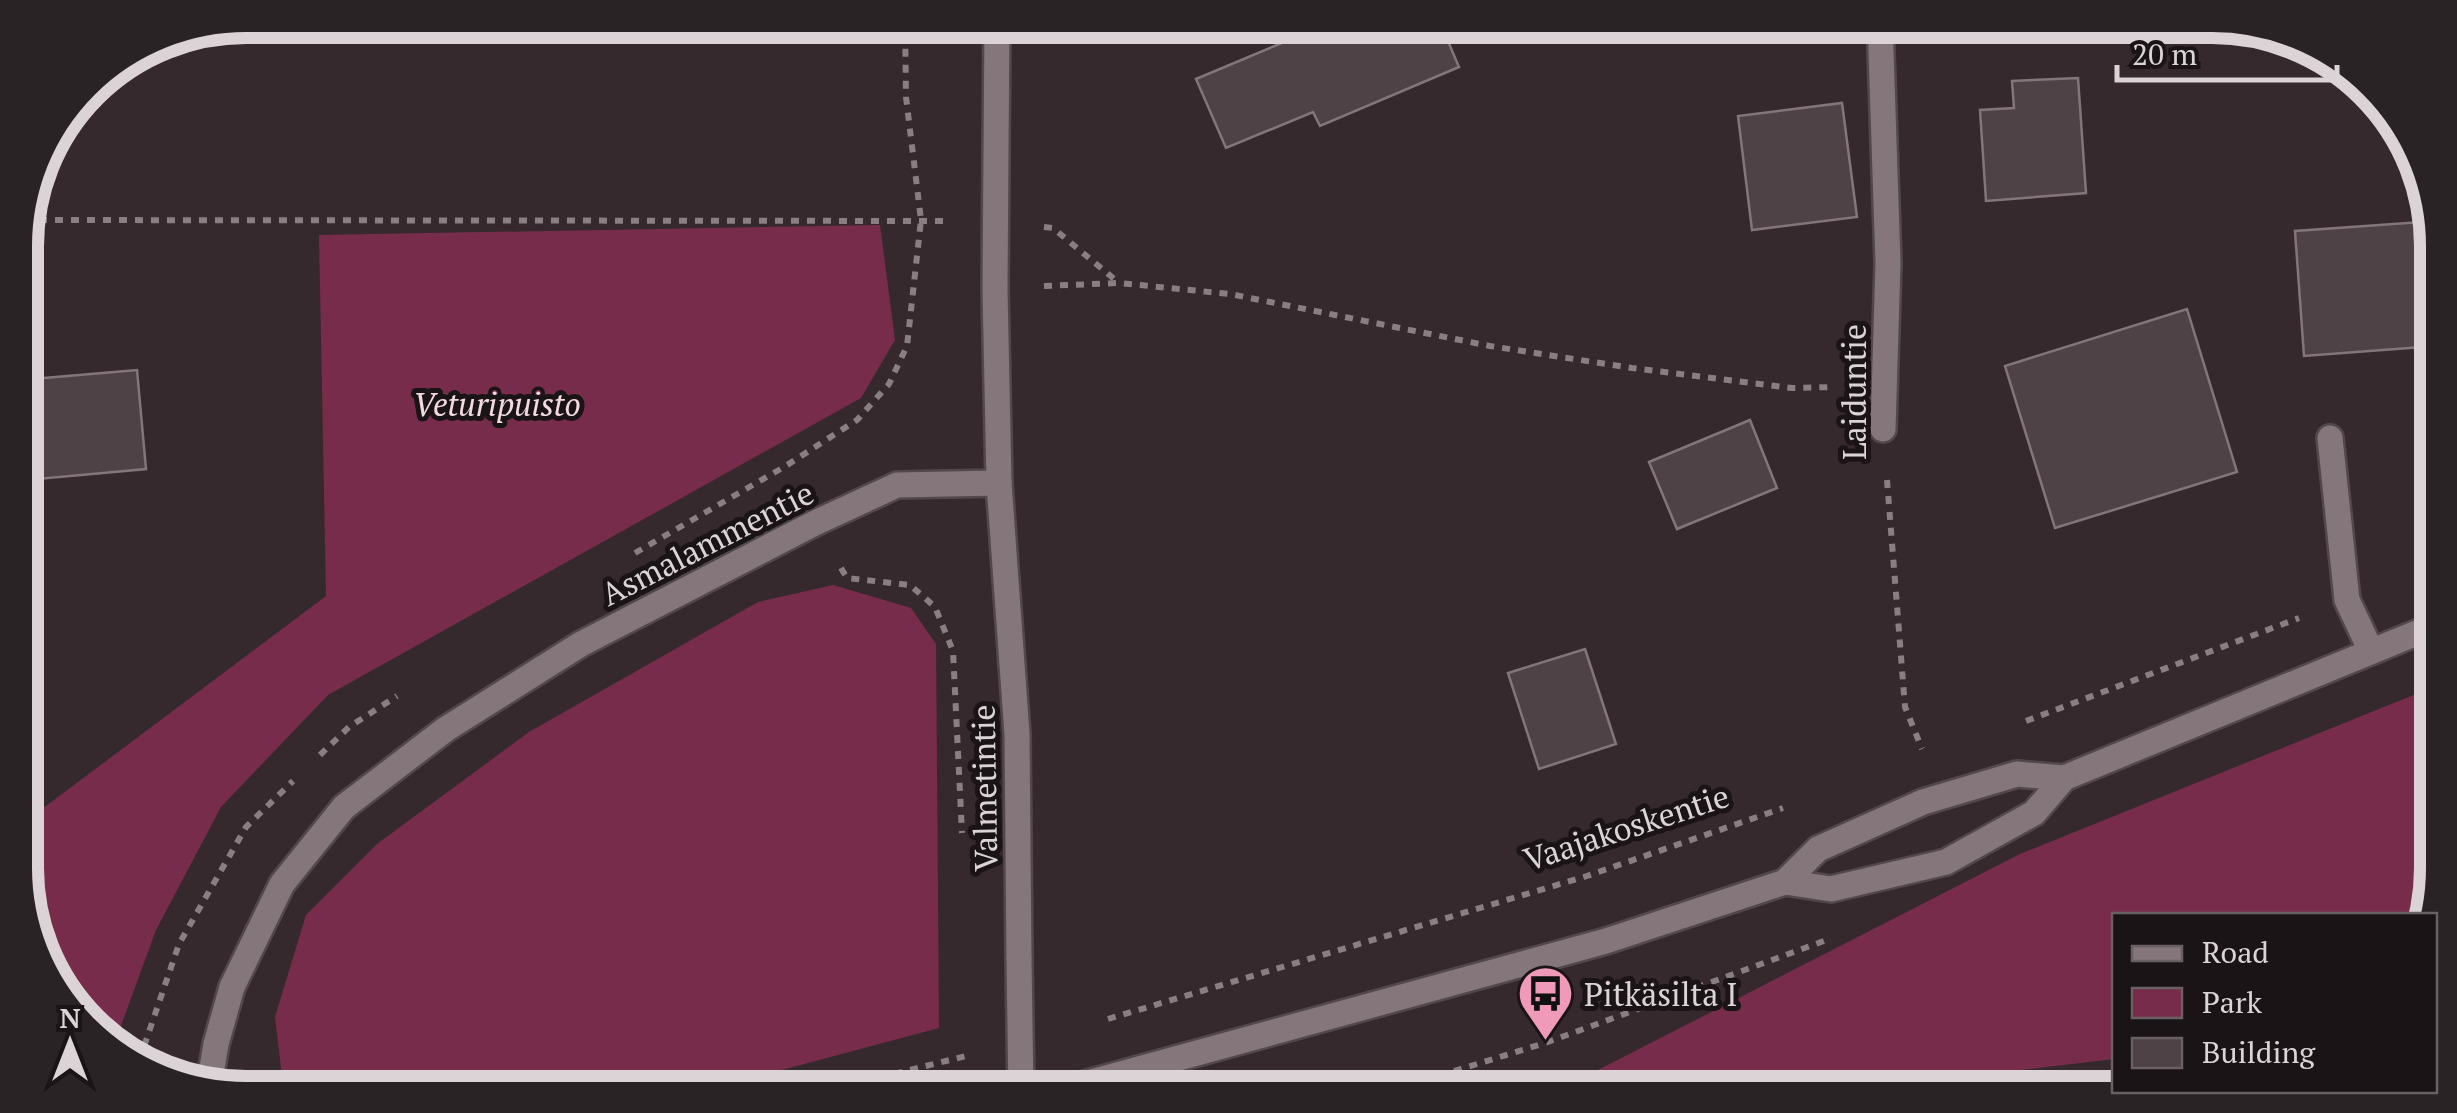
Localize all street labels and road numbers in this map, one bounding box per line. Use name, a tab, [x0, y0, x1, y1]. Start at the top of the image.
street label: Laiduntie	[1833, 324, 1875, 460]
street label: Asmalammentie	[594, 471, 820, 615]
street label: Valmetintie	[962, 704, 1006, 872]
street label: Vaajakoskentie	[1518, 774, 1734, 880]

